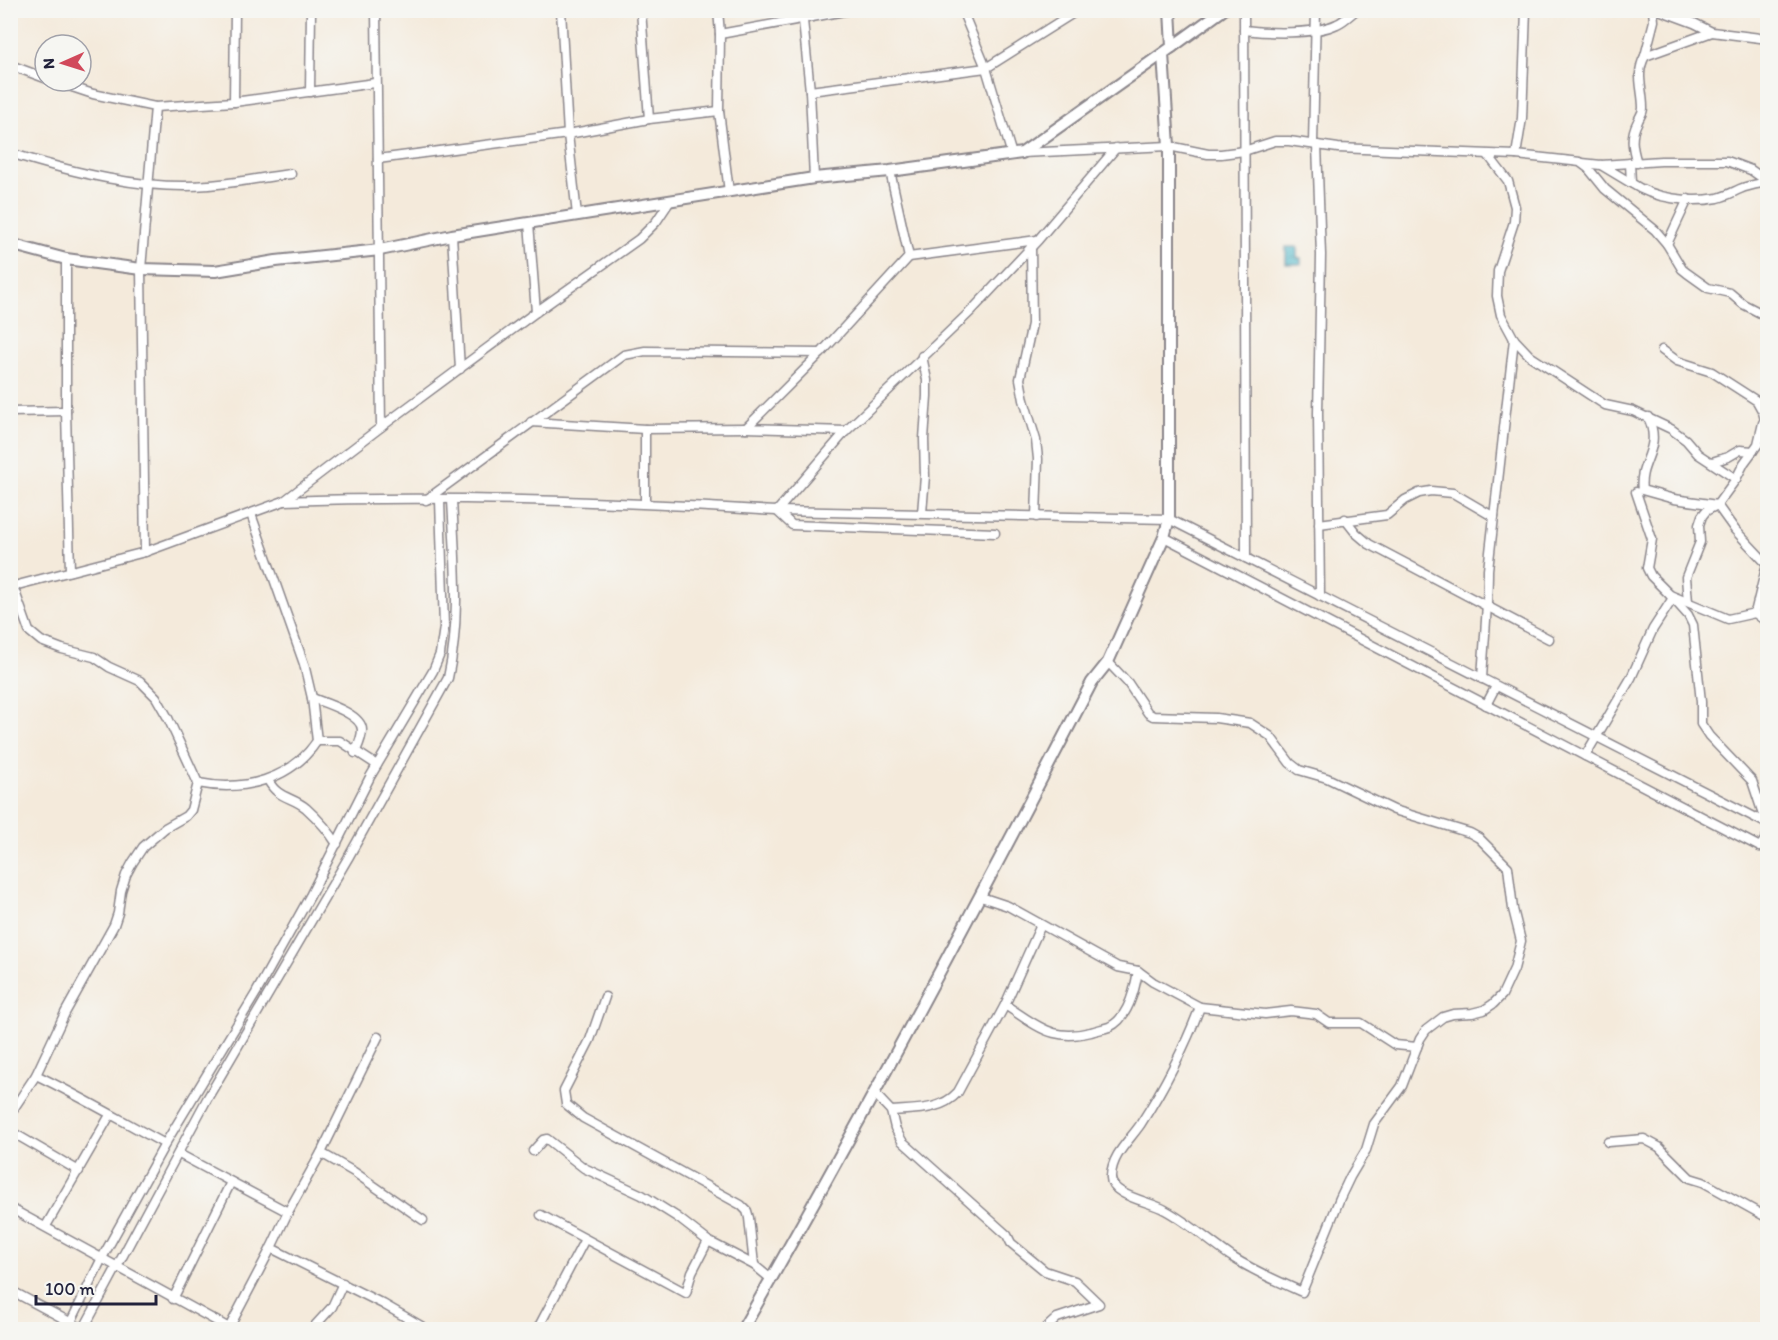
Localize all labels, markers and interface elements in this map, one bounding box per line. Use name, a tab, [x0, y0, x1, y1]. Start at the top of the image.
north arrow	[33, 33, 93, 93]
text: N	[39, 58, 58, 70]
scale bar	[36, 1268, 156, 1306]
text: 100 m	[45, 1278, 95, 1300]

